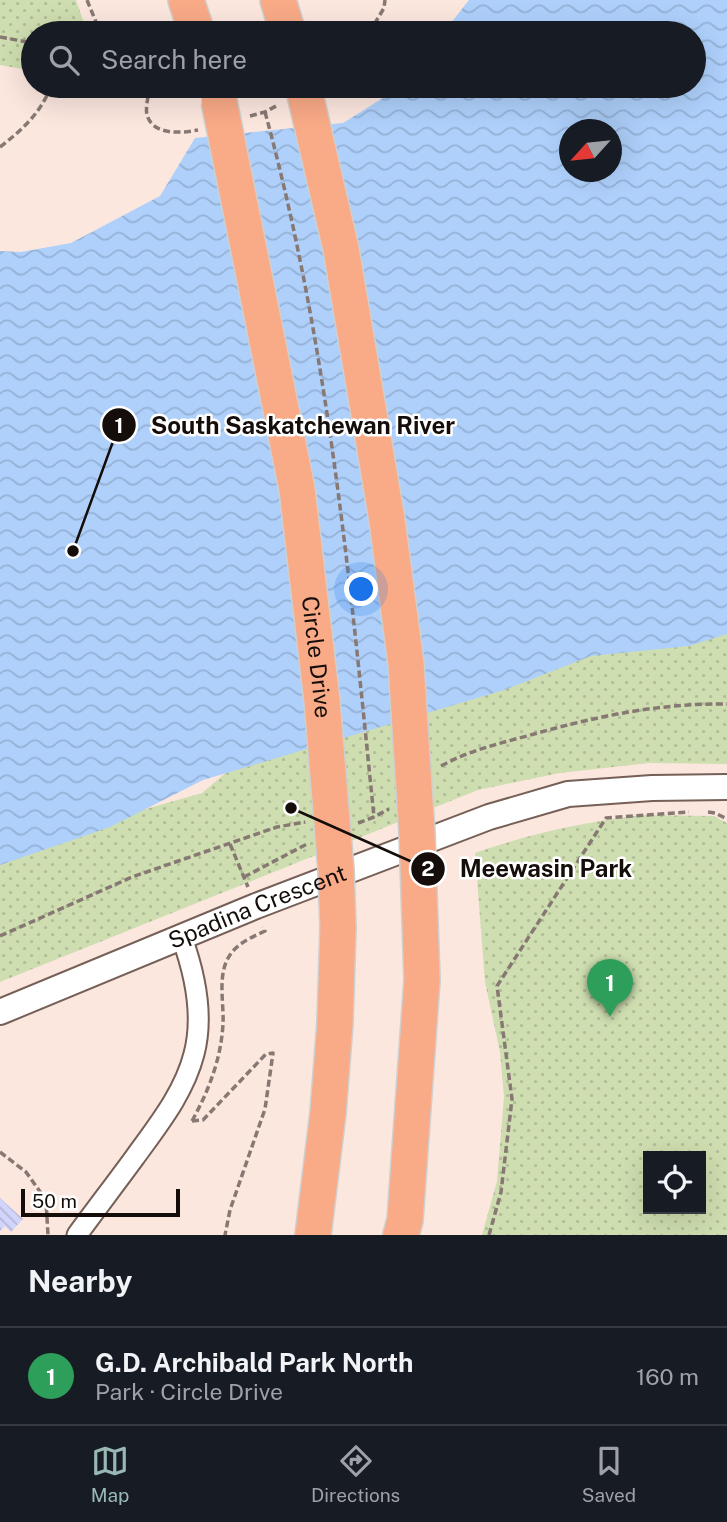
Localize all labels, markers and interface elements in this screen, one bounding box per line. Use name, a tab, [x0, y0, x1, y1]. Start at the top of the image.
search box	[21, 21, 706, 98]
icon: search	[45, 41, 83, 79]
text: Search here	[101, 44, 247, 75]
north arrow	[559, 119, 622, 182]
callout: South Saskatchewan River	[102, 403, 469, 448]
text: South Saskatchewan River	[151, 411, 455, 439]
text: 1	[115, 413, 124, 438]
your location	[344, 572, 378, 606]
street label: Circle Drive	[297, 594, 337, 719]
callout: Meewasin Park	[411, 846, 646, 891]
text: Meewasin Park	[460, 854, 632, 882]
text: 2	[421, 856, 435, 881]
street label: Spadina Crescent	[164, 859, 350, 954]
pin: 1	[587, 959, 633, 1017]
map controls	[643, 1151, 706, 1214]
button: locate	[643, 1151, 706, 1214]
scale bar	[21, 1186, 180, 1218]
text: 50 m	[32, 1190, 77, 1212]
text: Nearby	[28, 1263, 132, 1299]
text: G.D. Archibald Park North	[95, 1347, 414, 1378]
text: 1	[46, 1363, 56, 1390]
text: 160 m	[636, 1363, 699, 1390]
text: Park · Circle Drive	[95, 1378, 283, 1405]
tab: Map	[91, 1442, 129, 1506]
tab: Directions	[311, 1442, 400, 1506]
tab: Saved	[582, 1442, 636, 1506]

